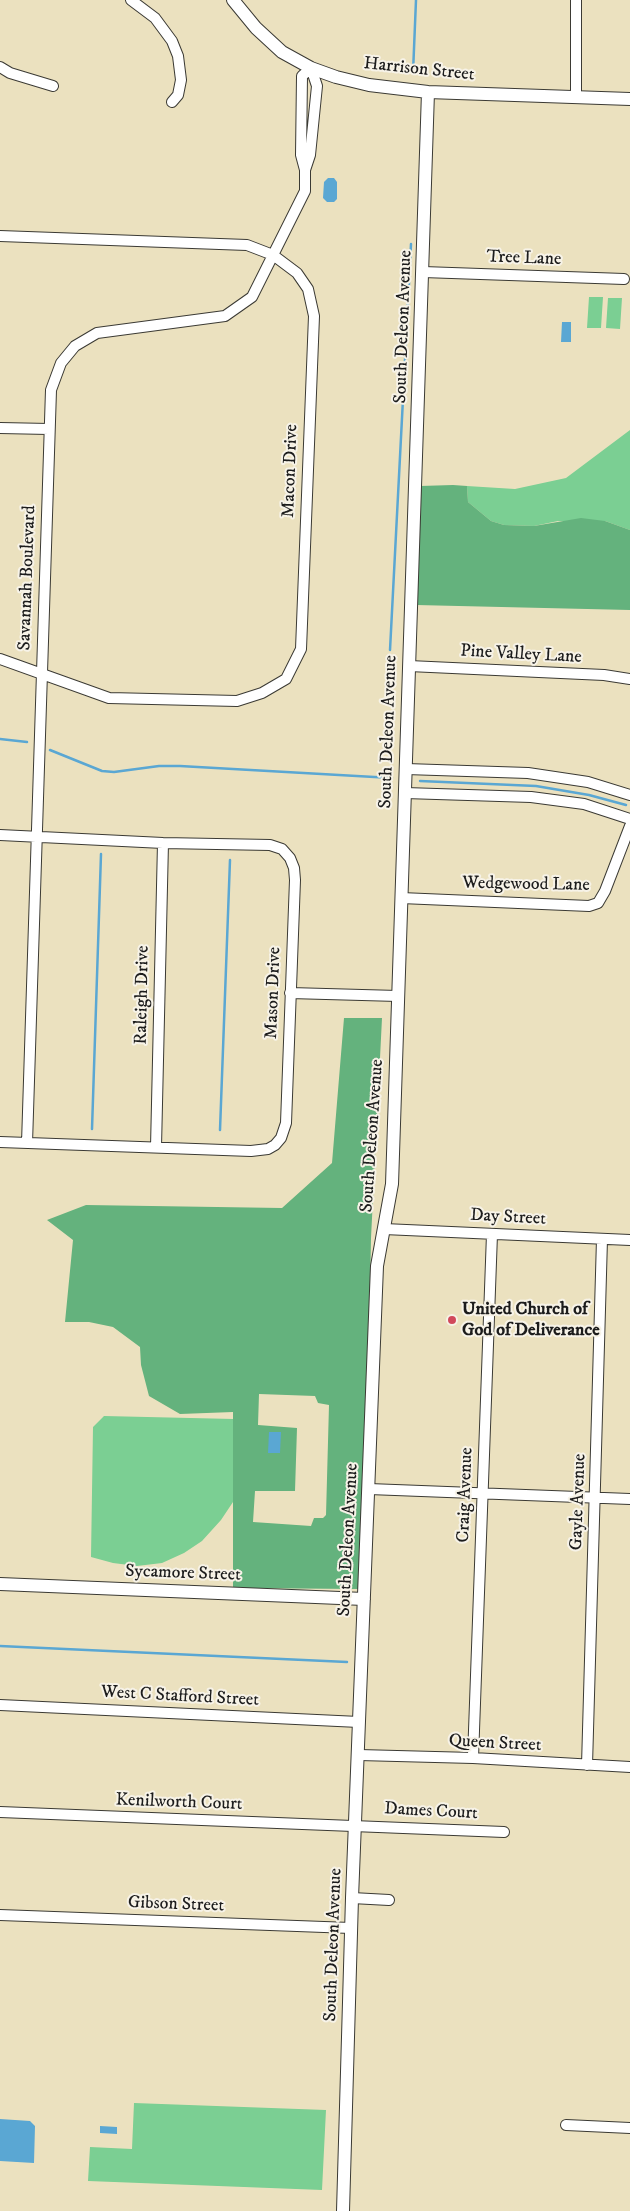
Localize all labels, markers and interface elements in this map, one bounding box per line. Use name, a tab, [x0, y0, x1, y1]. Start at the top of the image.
street label: Harrison Street	[362, 53, 476, 87]
street label: Tree Lane	[486, 247, 562, 271]
street label: South Deleon Avenue	[391, 250, 417, 404]
street label: Macon Drive	[279, 424, 303, 518]
street label: Savannah Boulevard	[15, 505, 41, 651]
street label: Pine Valley Lane	[460, 641, 582, 669]
street label: South Deleon Avenue	[376, 655, 402, 809]
street label: Wedgewood Lane	[462, 873, 590, 897]
street label: Raleigh Drive	[131, 945, 155, 1045]
street label: Mason Drive	[262, 947, 286, 1039]
street label: South Deleon Avenue	[357, 1059, 389, 1213]
street label: Day Street	[470, 1205, 546, 1231]
place label: United Church of God of Deliverance	[462, 1299, 600, 1342]
marker: United Church of God of Deliverance	[446, 1314, 458, 1326]
street label: Craig Avenue	[454, 1447, 478, 1543]
street label: Gayle Avenue	[567, 1453, 591, 1551]
street label: South Deleon Avenue	[334, 1463, 364, 1617]
street label: Sycamore Street	[125, 1561, 241, 1587]
street label: West C Stafford Street	[100, 1682, 260, 1712]
street label: Queen Street	[448, 1731, 542, 1757]
street label: Kenilworth Court	[115, 1790, 243, 1816]
street label: Dames Court	[384, 1799, 478, 1825]
street label: South Deleon Avenue	[321, 1868, 347, 2022]
street label: Gibson Street	[128, 1893, 224, 1917]

